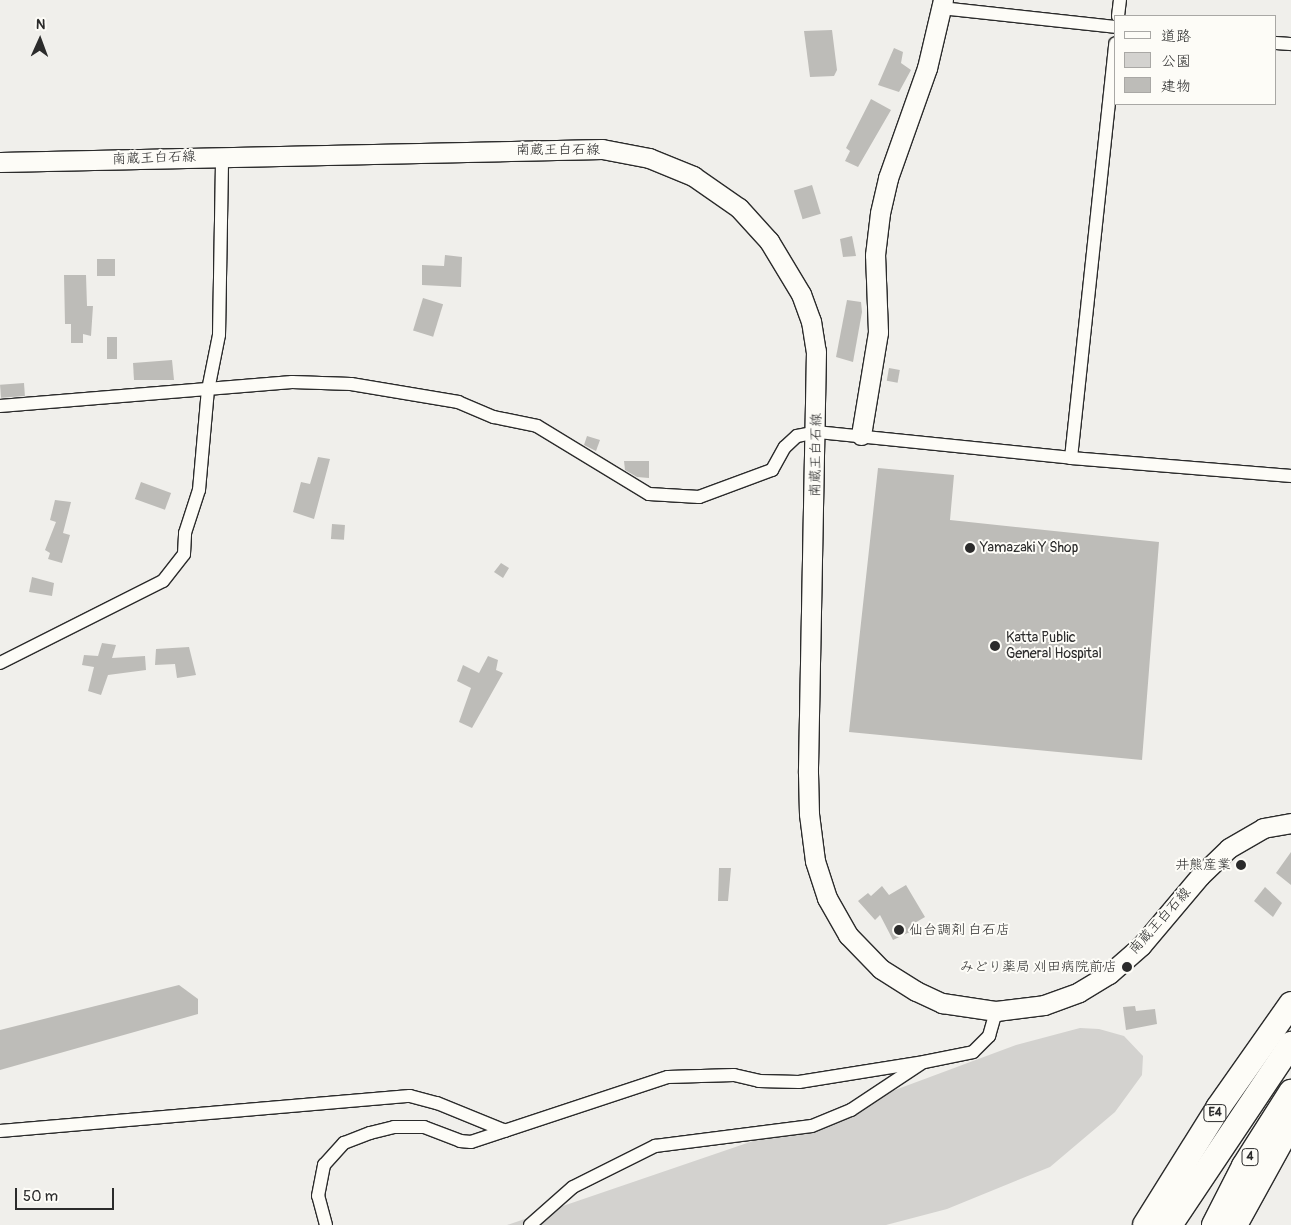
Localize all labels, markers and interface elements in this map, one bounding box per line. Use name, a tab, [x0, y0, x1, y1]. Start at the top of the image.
north arrow	[15, 15, 65, 65]
legend	[1114, 15, 1276, 105]
text: N	[36, 16, 46, 33]
text: 道路	[1161, 27, 1191, 46]
text: 公園	[1161, 52, 1191, 71]
text: 建物	[1161, 77, 1191, 96]
street label: 南蔵王白石線	[516, 142, 600, 158]
street label: 南蔵王白石線	[112, 148, 196, 168]
street label: 南蔵王白石線	[807, 413, 825, 497]
place label: Yamazaki Y Shop	[980, 540, 1078, 556]
marker: Yamazaki Y Shop	[964, 542, 976, 554]
place label: Katta Public General Hospital	[1006, 630, 1102, 662]
marker: Katta Public General Hospital	[988, 639, 1002, 653]
place label: 井熊産業	[1175, 857, 1231, 873]
marker: 井熊産業	[1235, 859, 1247, 871]
street label: 南蔵王白石線	[1126, 884, 1194, 958]
place label: 仙台調剤 白石店	[909, 922, 1010, 938]
marker: 仙台調剤 白石店	[893, 924, 905, 936]
place label: みどり薬局 刈田病院前店	[960, 959, 1117, 975]
marker: みどり薬局 刈田病院前店	[1121, 961, 1133, 973]
road number: E4	[1202, 1104, 1228, 1122]
road number: 4	[1241, 1148, 1259, 1166]
scale bar	[18, 1178, 116, 1210]
text: 50 m	[23, 1187, 58, 1206]

